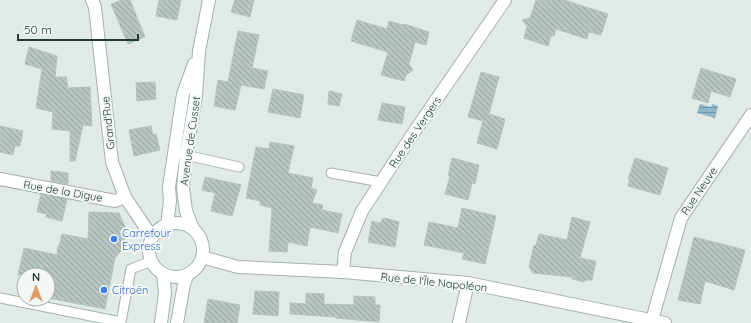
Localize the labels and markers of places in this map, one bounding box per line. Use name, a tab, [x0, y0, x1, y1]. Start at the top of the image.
place label: Carrefour Express	[122, 226, 172, 253]
marker: Carrefour Express	[109, 234, 119, 244]
place label: Citroën	[112, 283, 148, 297]
marker: Citroën	[99, 285, 109, 295]

